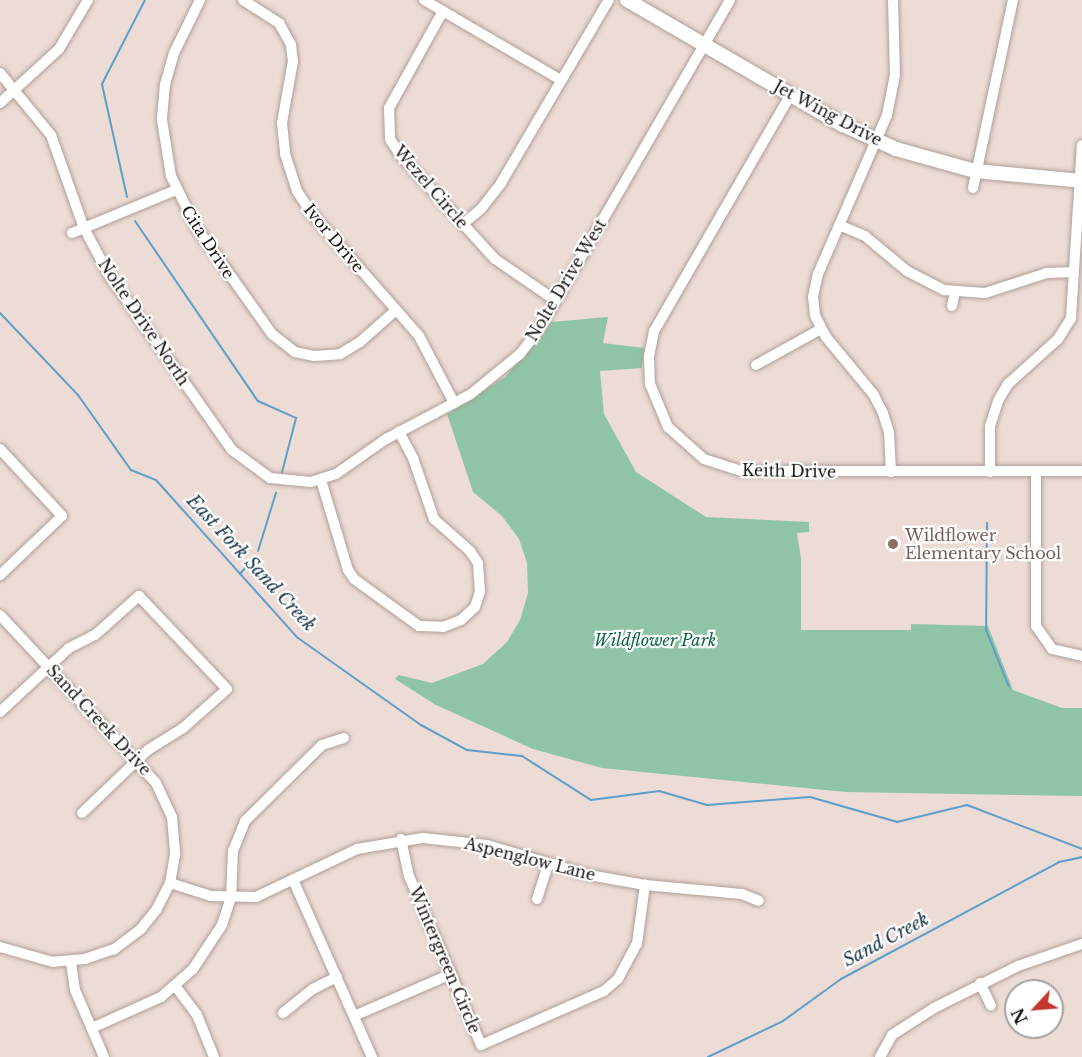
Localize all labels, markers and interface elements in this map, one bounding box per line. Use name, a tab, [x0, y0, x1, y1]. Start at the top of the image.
street label: Jet Wing Drive	[770, 76, 886, 150]
street label: Wezel Circle	[390, 142, 472, 232]
street label: Ivor Drive	[300, 200, 368, 276]
street label: Cita Drive	[177, 202, 239, 282]
street label: Nolte Drive West	[522, 215, 610, 345]
street label: Nolte Drive North	[94, 255, 194, 389]
street label: Keith Drive	[742, 461, 836, 481]
water label: East Fork Sand Creek	[182, 490, 320, 636]
place label: Wildflower Elementary School	[905, 525, 1062, 563]
marker: Wildflower Elementary School	[886, 537, 900, 551]
park label: Wildflower Park	[594, 630, 716, 650]
street label: Sand Creek Drive	[43, 661, 155, 779]
street label: Aspenglow Lane	[462, 833, 598, 885]
street label: Wintergreen Circle	[405, 884, 485, 1036]
water label: Sand Creek	[839, 908, 933, 972]
north arrow	[1004, 979, 1064, 1039]
text: N	[1007, 1005, 1032, 1027]

